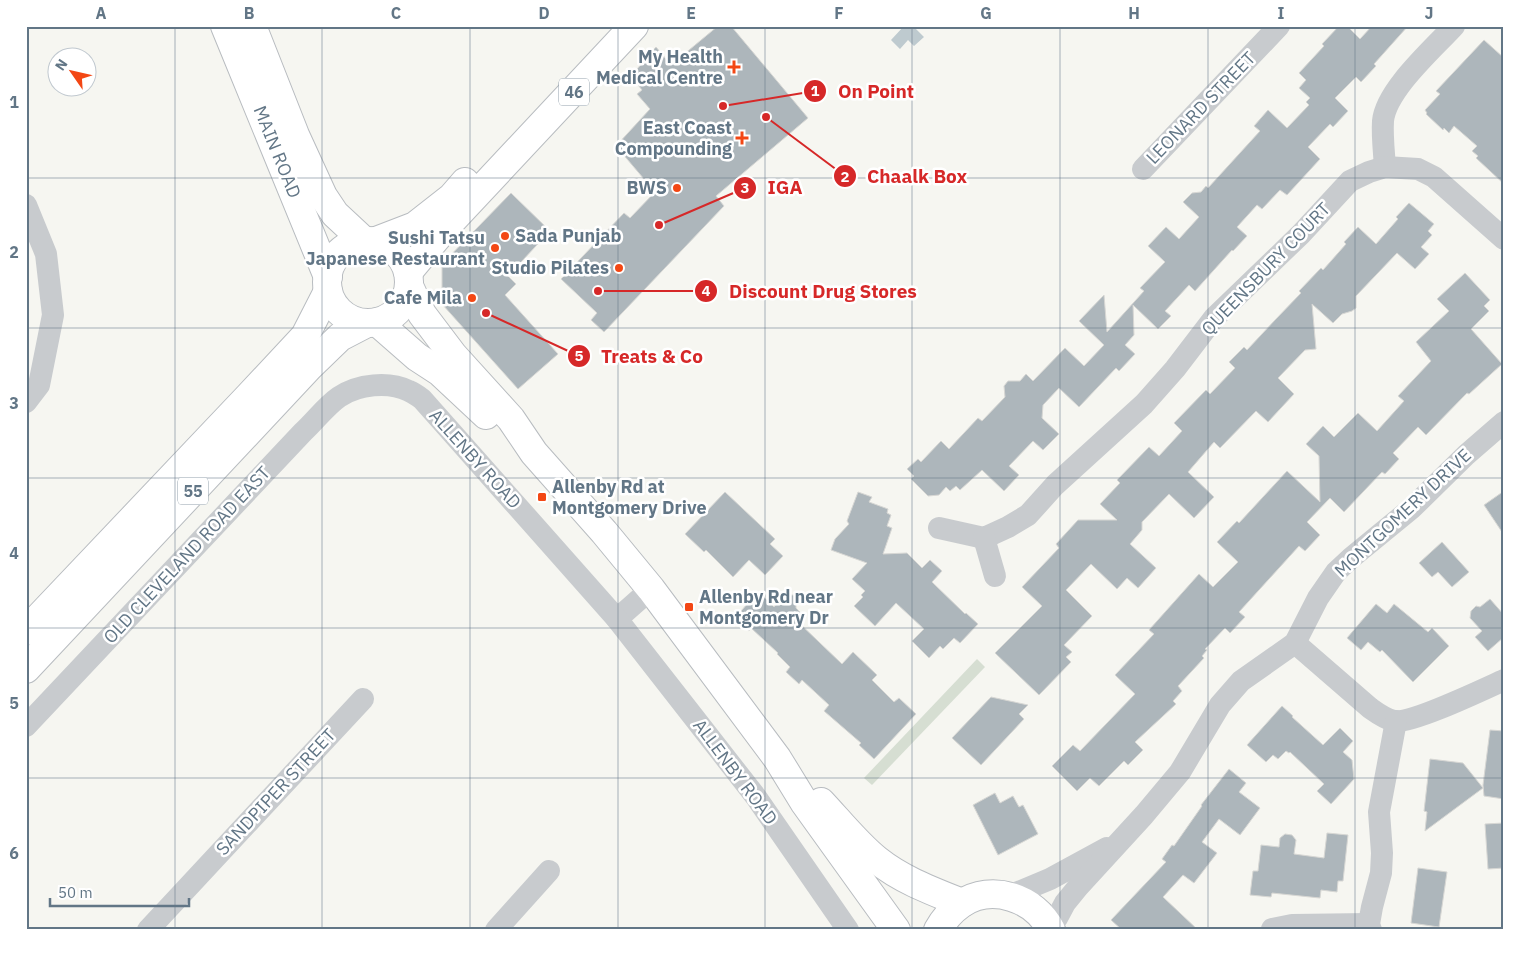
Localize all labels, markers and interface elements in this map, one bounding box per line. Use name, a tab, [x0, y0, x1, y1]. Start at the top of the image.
text: A	[96, 3, 107, 23]
text: B	[244, 3, 255, 23]
text: C	[391, 3, 401, 23]
text: D	[538, 3, 550, 23]
text: E	[686, 3, 696, 23]
text: F	[834, 3, 844, 23]
text: G	[980, 3, 992, 23]
text: H	[1128, 3, 1140, 23]
text: I	[1278, 3, 1285, 23]
text: J	[1425, 3, 1433, 23]
place label: My Health Medical Centre	[596, 45, 723, 89]
street label: LEONARD STREET	[1141, 47, 1260, 169]
north arrow	[48, 48, 98, 98]
text: N	[51, 55, 72, 74]
marker: My Health Medical Centre	[727, 60, 741, 74]
callout: On Point	[803, 74, 924, 108]
road number: 46	[559, 78, 589, 105]
text: On Point	[838, 79, 914, 103]
text: 1	[810, 81, 820, 100]
text: 1	[9, 92, 19, 112]
street label: MAIN ROAD	[248, 102, 306, 201]
place label: East Coast Compounding	[615, 116, 732, 160]
marker: East Coast Compounding	[736, 132, 748, 144]
callout: Chaalk Box	[832, 159, 977, 193]
text: Chaalk Box	[867, 164, 967, 188]
text: 2	[840, 167, 850, 186]
callout: IGA	[732, 171, 812, 205]
text: IGA	[768, 175, 802, 199]
place label: BWS	[626, 176, 667, 199]
text: 3	[740, 178, 750, 197]
marker: BWS	[671, 182, 683, 194]
street label: QUEENSBURY COURT	[1196, 197, 1335, 340]
place label: Sada Punjab	[515, 224, 622, 247]
place label: Sushi Tatsu Japanese Restaurant	[306, 226, 485, 270]
marker: Sada Punjab	[499, 230, 511, 242]
text: 2	[9, 242, 19, 262]
marker: Sushi Tatsu Japanese Restaurant	[489, 242, 501, 254]
place label: Studio Pilates	[491, 256, 609, 279]
marker: Studio Pilates	[613, 262, 625, 274]
callout: Discount Drug Stores	[694, 274, 926, 308]
text: Discount Drug Stores	[729, 279, 917, 303]
text: 4	[701, 281, 711, 300]
place label: Cafe Mila	[384, 286, 462, 309]
marker: Cafe Mila	[466, 292, 478, 304]
callout: Treats & Co	[566, 339, 713, 373]
text: Treats & Co	[601, 344, 703, 368]
text: 5	[574, 346, 584, 365]
text: 3	[9, 393, 19, 413]
street label: ALLENBY ROAD	[425, 404, 526, 513]
street label: MONTGOMERY DRIVE	[1330, 443, 1476, 582]
street label: OLD CLEVELAND ROAD EAST	[98, 461, 275, 648]
place label: Allenby Rd at Montgomery Drive	[552, 475, 707, 519]
road number: 55	[178, 478, 208, 504]
marker: Allenby Rd at Montgomery Drive	[536, 491, 548, 503]
text: 4	[9, 543, 19, 563]
place label: Allenby Rd near Montgomery Dr	[699, 585, 833, 629]
marker: Allenby Rd near Montgomery Dr	[683, 601, 695, 613]
text: 5	[9, 693, 19, 713]
street label: ALLENBY ROAD	[688, 714, 783, 829]
street label: SANDPIPER STREET	[211, 723, 340, 860]
text: 6	[9, 843, 19, 863]
scale bar	[50, 876, 189, 908]
text: 50 m	[58, 883, 93, 902]

